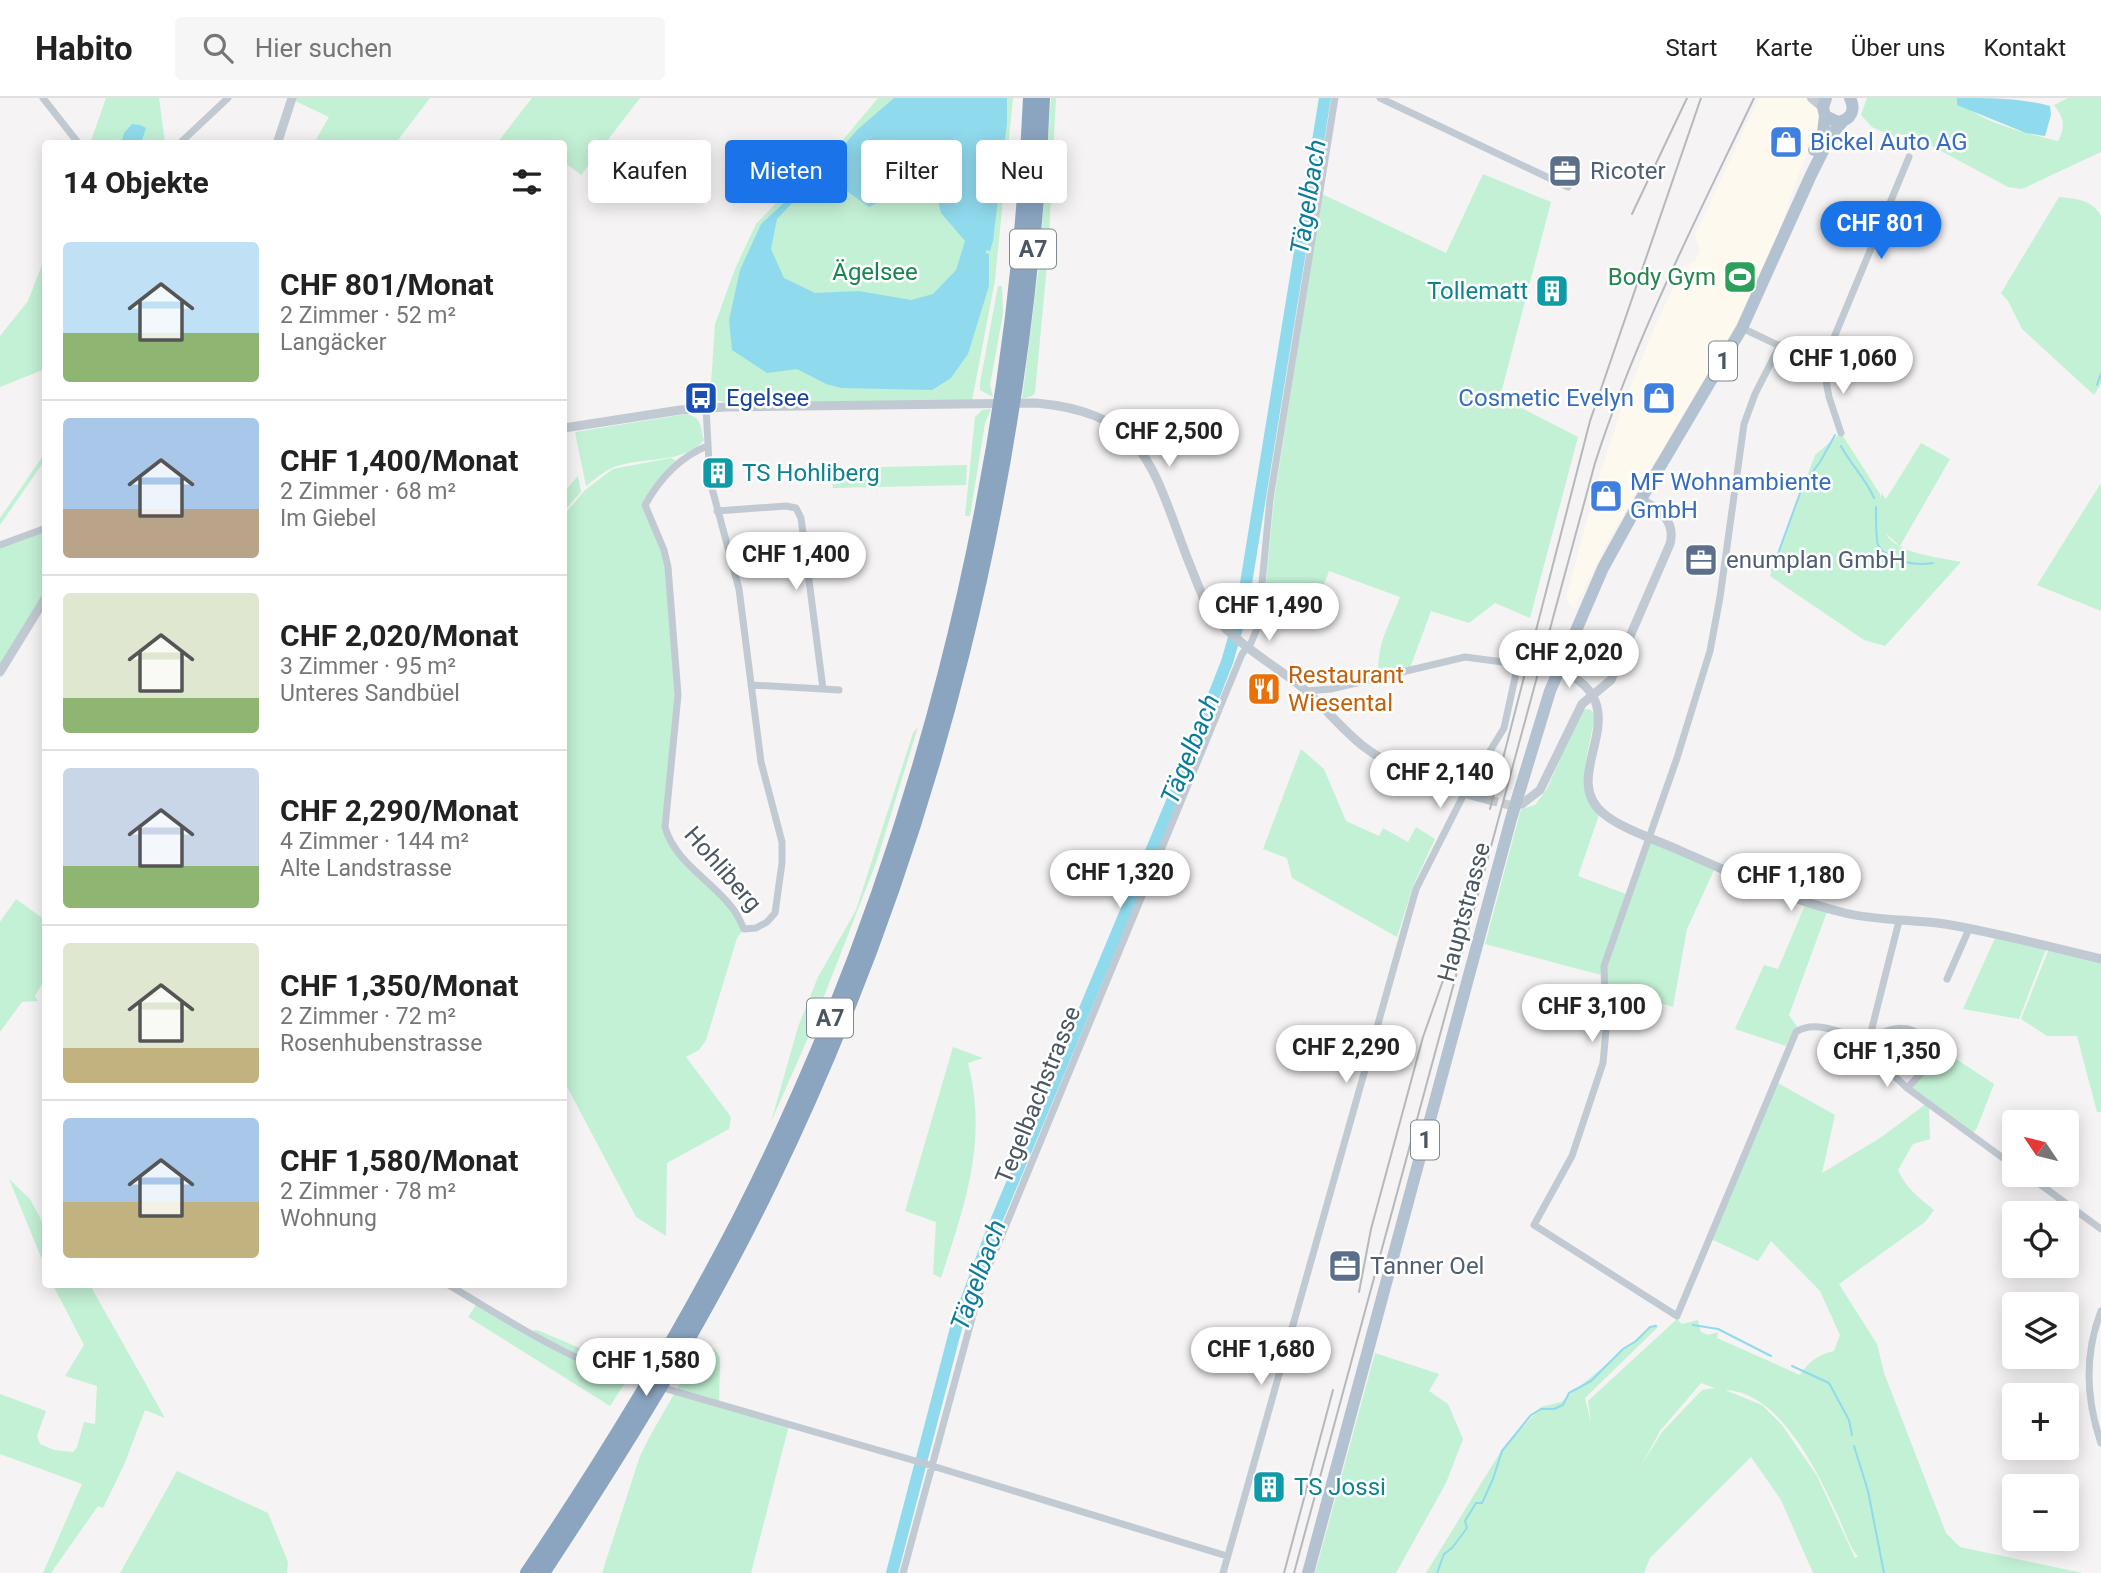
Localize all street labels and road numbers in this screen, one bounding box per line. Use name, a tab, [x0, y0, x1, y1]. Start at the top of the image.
road number: A7	[1010, 230, 1056, 268]
road number: 1	[1709, 342, 1737, 380]
street label: Hohliberg	[679, 821, 767, 917]
street label: Hauptstrasse	[1432, 839, 1496, 985]
road number: A7	[807, 998, 853, 1037]
street label: Tegelbachstrasse	[990, 1002, 1086, 1188]
road number: 1	[1411, 1121, 1439, 1160]

